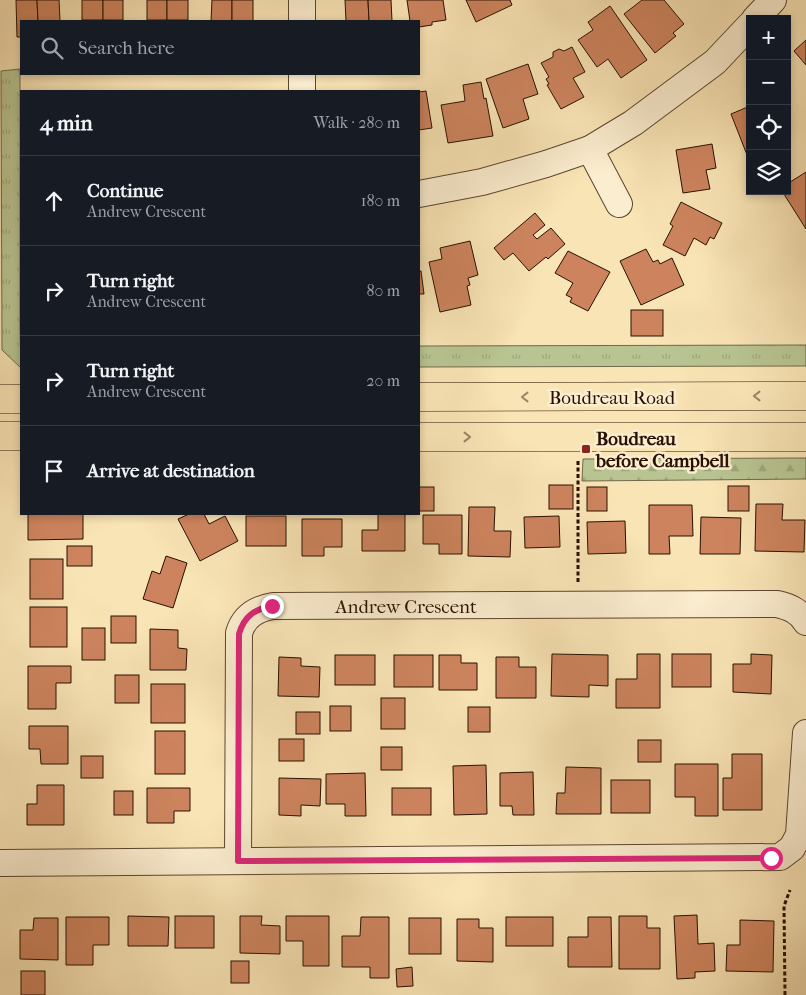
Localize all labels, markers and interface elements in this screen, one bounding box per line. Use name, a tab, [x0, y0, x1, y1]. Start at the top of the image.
map controls	[746, 15, 791, 195]
button: +	[746, 15, 791, 60]
search box	[20, 20, 420, 75]
icon: search	[38, 34, 66, 62]
text: Search here	[78, 37, 174, 59]
button: −	[746, 60, 791, 105]
button: locate	[746, 105, 791, 150]
text: 4 min	[40, 111, 93, 135]
text: Walk · 280 m	[313, 113, 400, 132]
button: layers	[746, 150, 791, 195]
text: Continue	[87, 180, 163, 202]
icon: ahead	[40, 187, 68, 215]
text: 180 m	[361, 191, 400, 210]
text: Andrew Crescent	[87, 202, 206, 221]
text: Turn right	[87, 270, 174, 292]
icon: right	[40, 277, 68, 305]
text: 80 m	[366, 281, 400, 300]
text: Andrew Crescent	[87, 292, 206, 311]
text: Turn right	[87, 360, 174, 382]
icon: right	[40, 367, 68, 395]
text: 20 m	[366, 371, 400, 390]
text: Andrew Crescent	[87, 382, 206, 401]
street label: Boudreau Road	[549, 387, 676, 409]
one-way arrow	[753, 391, 761, 401]
one-way arrow	[521, 392, 528, 402]
place label: Boudreau before Campbell	[595, 428, 730, 472]
one-way arrow	[464, 432, 472, 442]
marker: Boudreau before Campbell	[580, 443, 592, 455]
icon: arrive	[40, 457, 68, 485]
text: Arrive at destination	[87, 460, 255, 482]
route end	[261, 595, 284, 618]
street label: Andrew Crescent	[334, 596, 477, 618]
route start	[760, 847, 783, 870]

